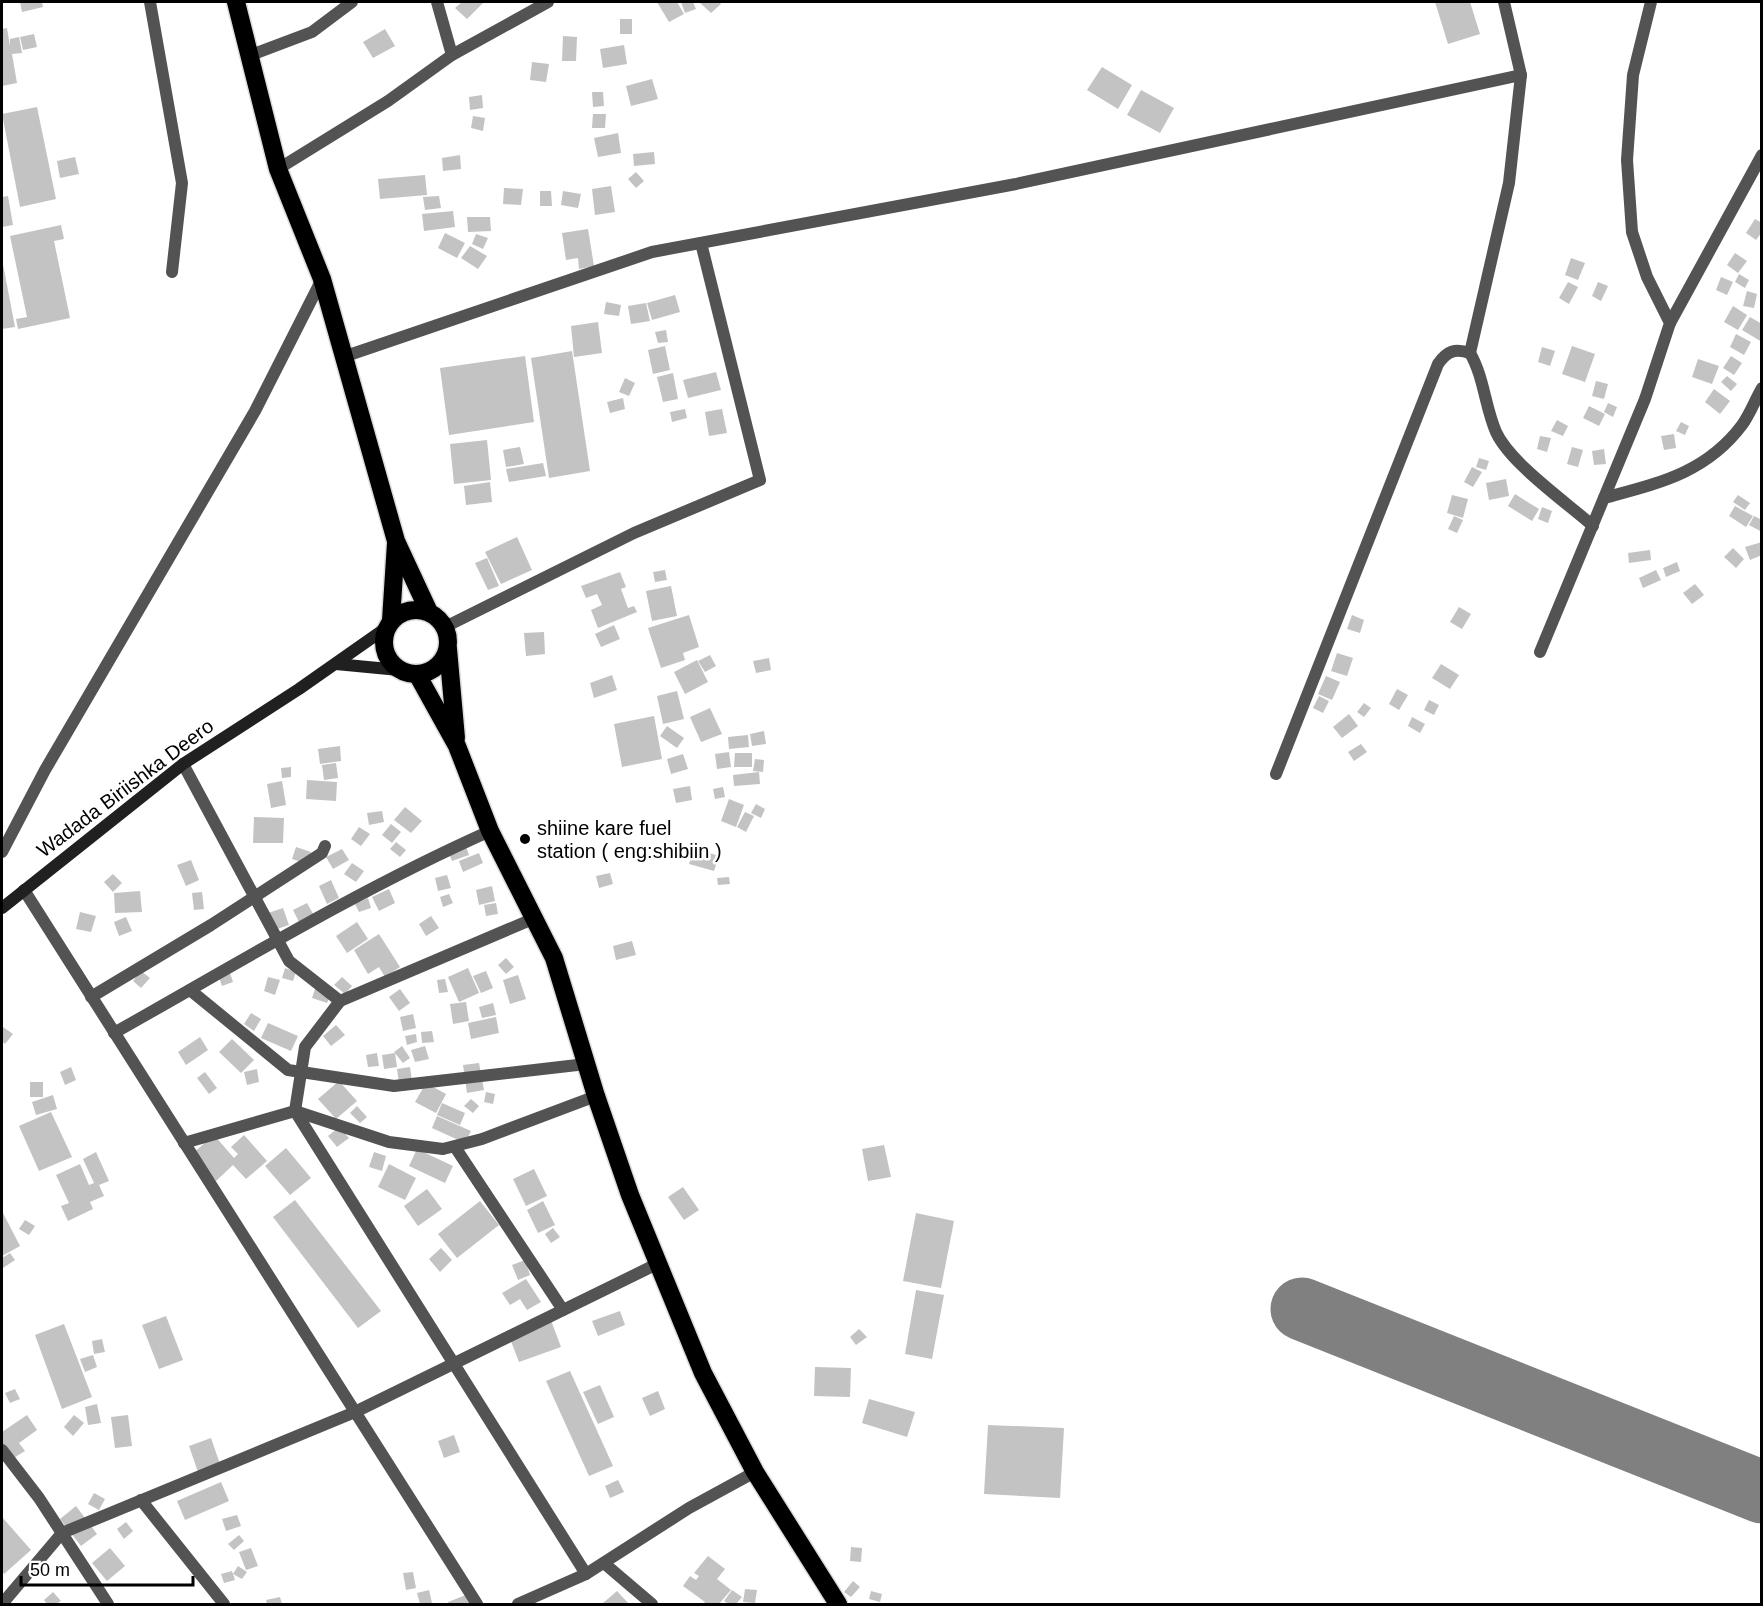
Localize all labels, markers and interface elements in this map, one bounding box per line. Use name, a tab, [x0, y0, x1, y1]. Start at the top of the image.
street label: Wadada Biriishka Deero	[33, 715, 217, 861]
place label: shiine kare fuel station ( eng:shibiin )	[537, 817, 722, 862]
marker: shiine kare fuel station ( eng:shibiin )	[518, 832, 532, 846]
scale bar	[21, 1549, 194, 1587]
text: 50 m	[30, 1560, 70, 1580]

